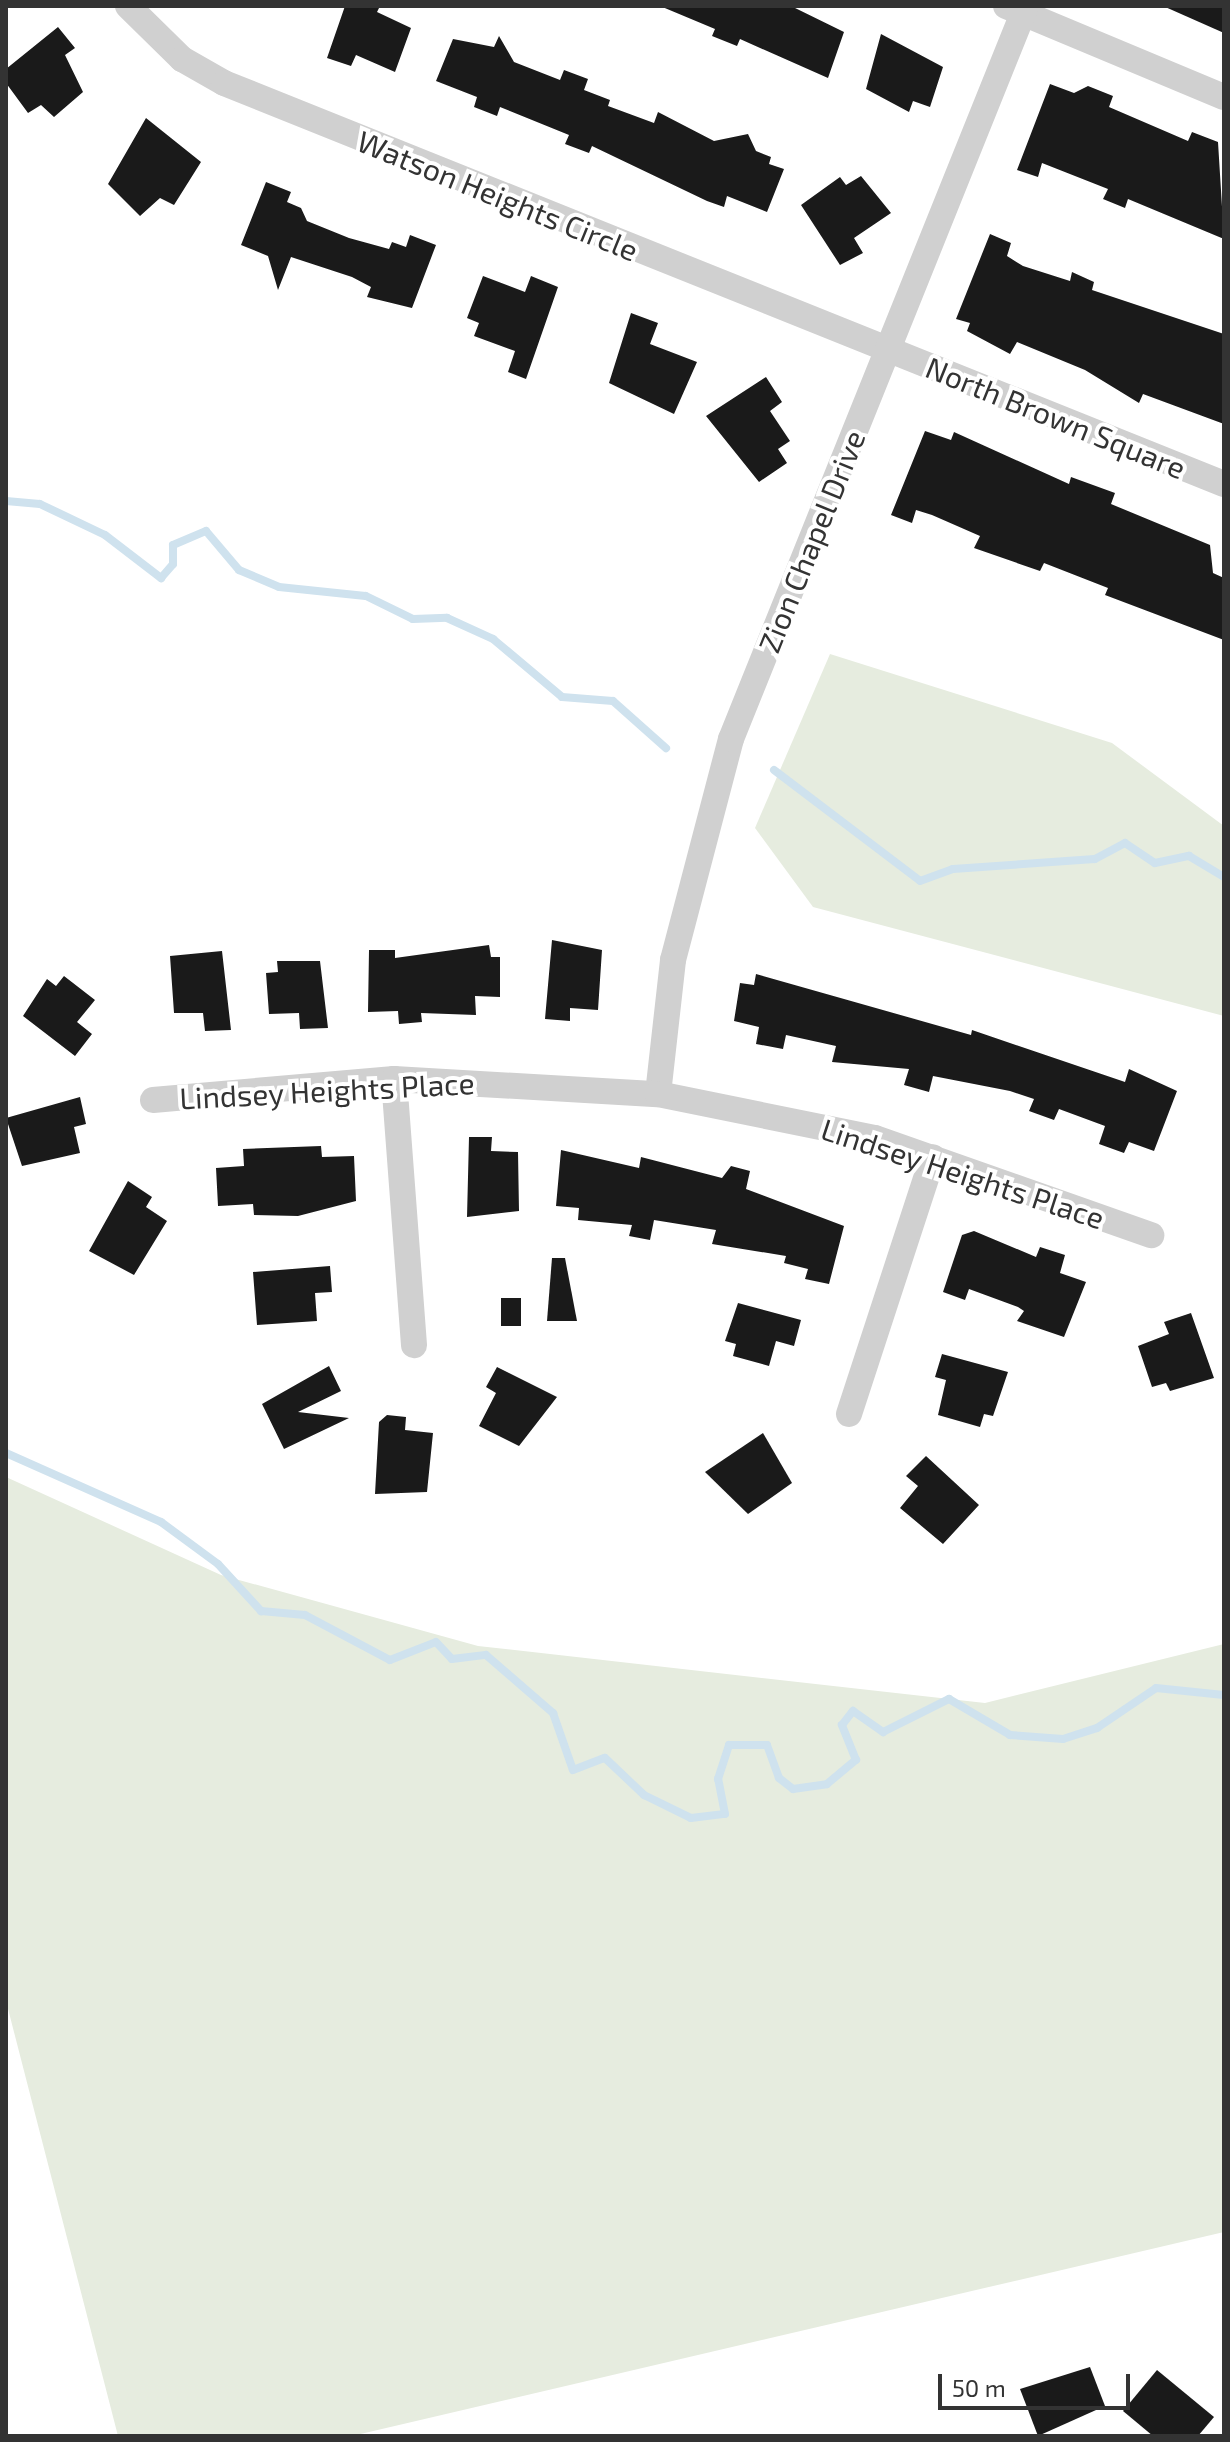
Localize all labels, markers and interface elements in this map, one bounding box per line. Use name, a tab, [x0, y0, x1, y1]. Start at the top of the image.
street label: Watson Heights Circle	[352, 122, 644, 268]
street label: North Brown Square	[921, 348, 1191, 486]
street label: Zion Chapel Drive	[750, 424, 872, 658]
street label: Lindsey Heights Place	[178, 1064, 476, 1116]
street label: Lindsey Heights Place	[817, 1110, 1109, 1236]
scale bar	[942, 2358, 1134, 2408]
text: 50 m	[952, 2373, 1006, 2402]

